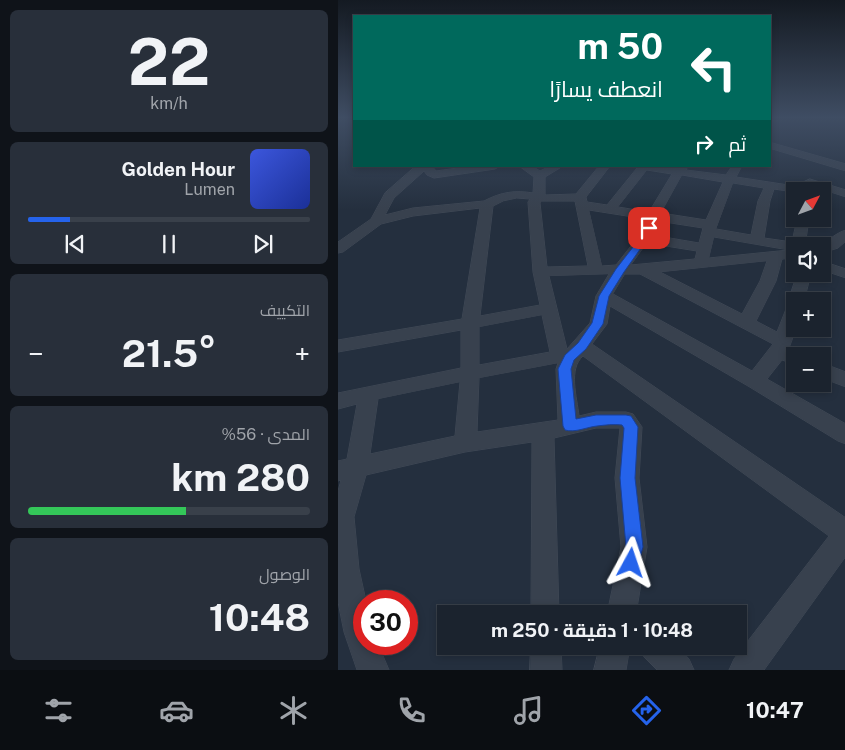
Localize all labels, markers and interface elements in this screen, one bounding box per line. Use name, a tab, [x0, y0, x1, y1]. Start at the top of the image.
text: 22	[128, 23, 210, 100]
text: 50 m	[578, 26, 663, 67]
icon: left	[681, 35, 746, 100]
text: انعطف يسارًا	[549, 76, 663, 102]
text: km/h	[150, 94, 188, 113]
icon: right	[690, 130, 718, 158]
text: ثم	[728, 133, 746, 155]
text: Golden Hour	[121, 158, 235, 180]
text: Lumen	[184, 180, 235, 199]
north arrow	[786, 182, 830, 228]
map controls	[786, 182, 831, 392]
pin	[628, 207, 670, 249]
icon: arrive	[635, 214, 663, 242]
icon: previous	[61, 230, 89, 258]
icon: pause	[155, 230, 183, 258]
icon: next	[249, 230, 277, 258]
button: sound	[786, 237, 831, 282]
button: +	[786, 292, 831, 337]
text: التكييف	[260, 301, 310, 320]
text: 21.5°	[122, 331, 216, 376]
text: −	[28, 337, 44, 370]
text: +	[294, 337, 310, 370]
button: −	[786, 347, 831, 392]
text: المدى · 56%	[222, 425, 310, 444]
text: 280 km	[171, 455, 310, 500]
position arrow	[604, 536, 656, 588]
text: الوصول	[259, 565, 310, 584]
speed limit sign: 30	[353, 590, 418, 655]
text: 10:48	[209, 595, 310, 640]
text: 10:48 · 1 دقيقة · 250 m	[491, 619, 693, 641]
icon: filters	[41, 693, 76, 728]
icon: car	[159, 693, 194, 728]
icon: climate	[276, 693, 311, 728]
icon: phone	[394, 693, 429, 728]
icon: music	[511, 693, 546, 728]
icon: directions	[629, 693, 664, 728]
text: 10:47	[746, 697, 804, 723]

